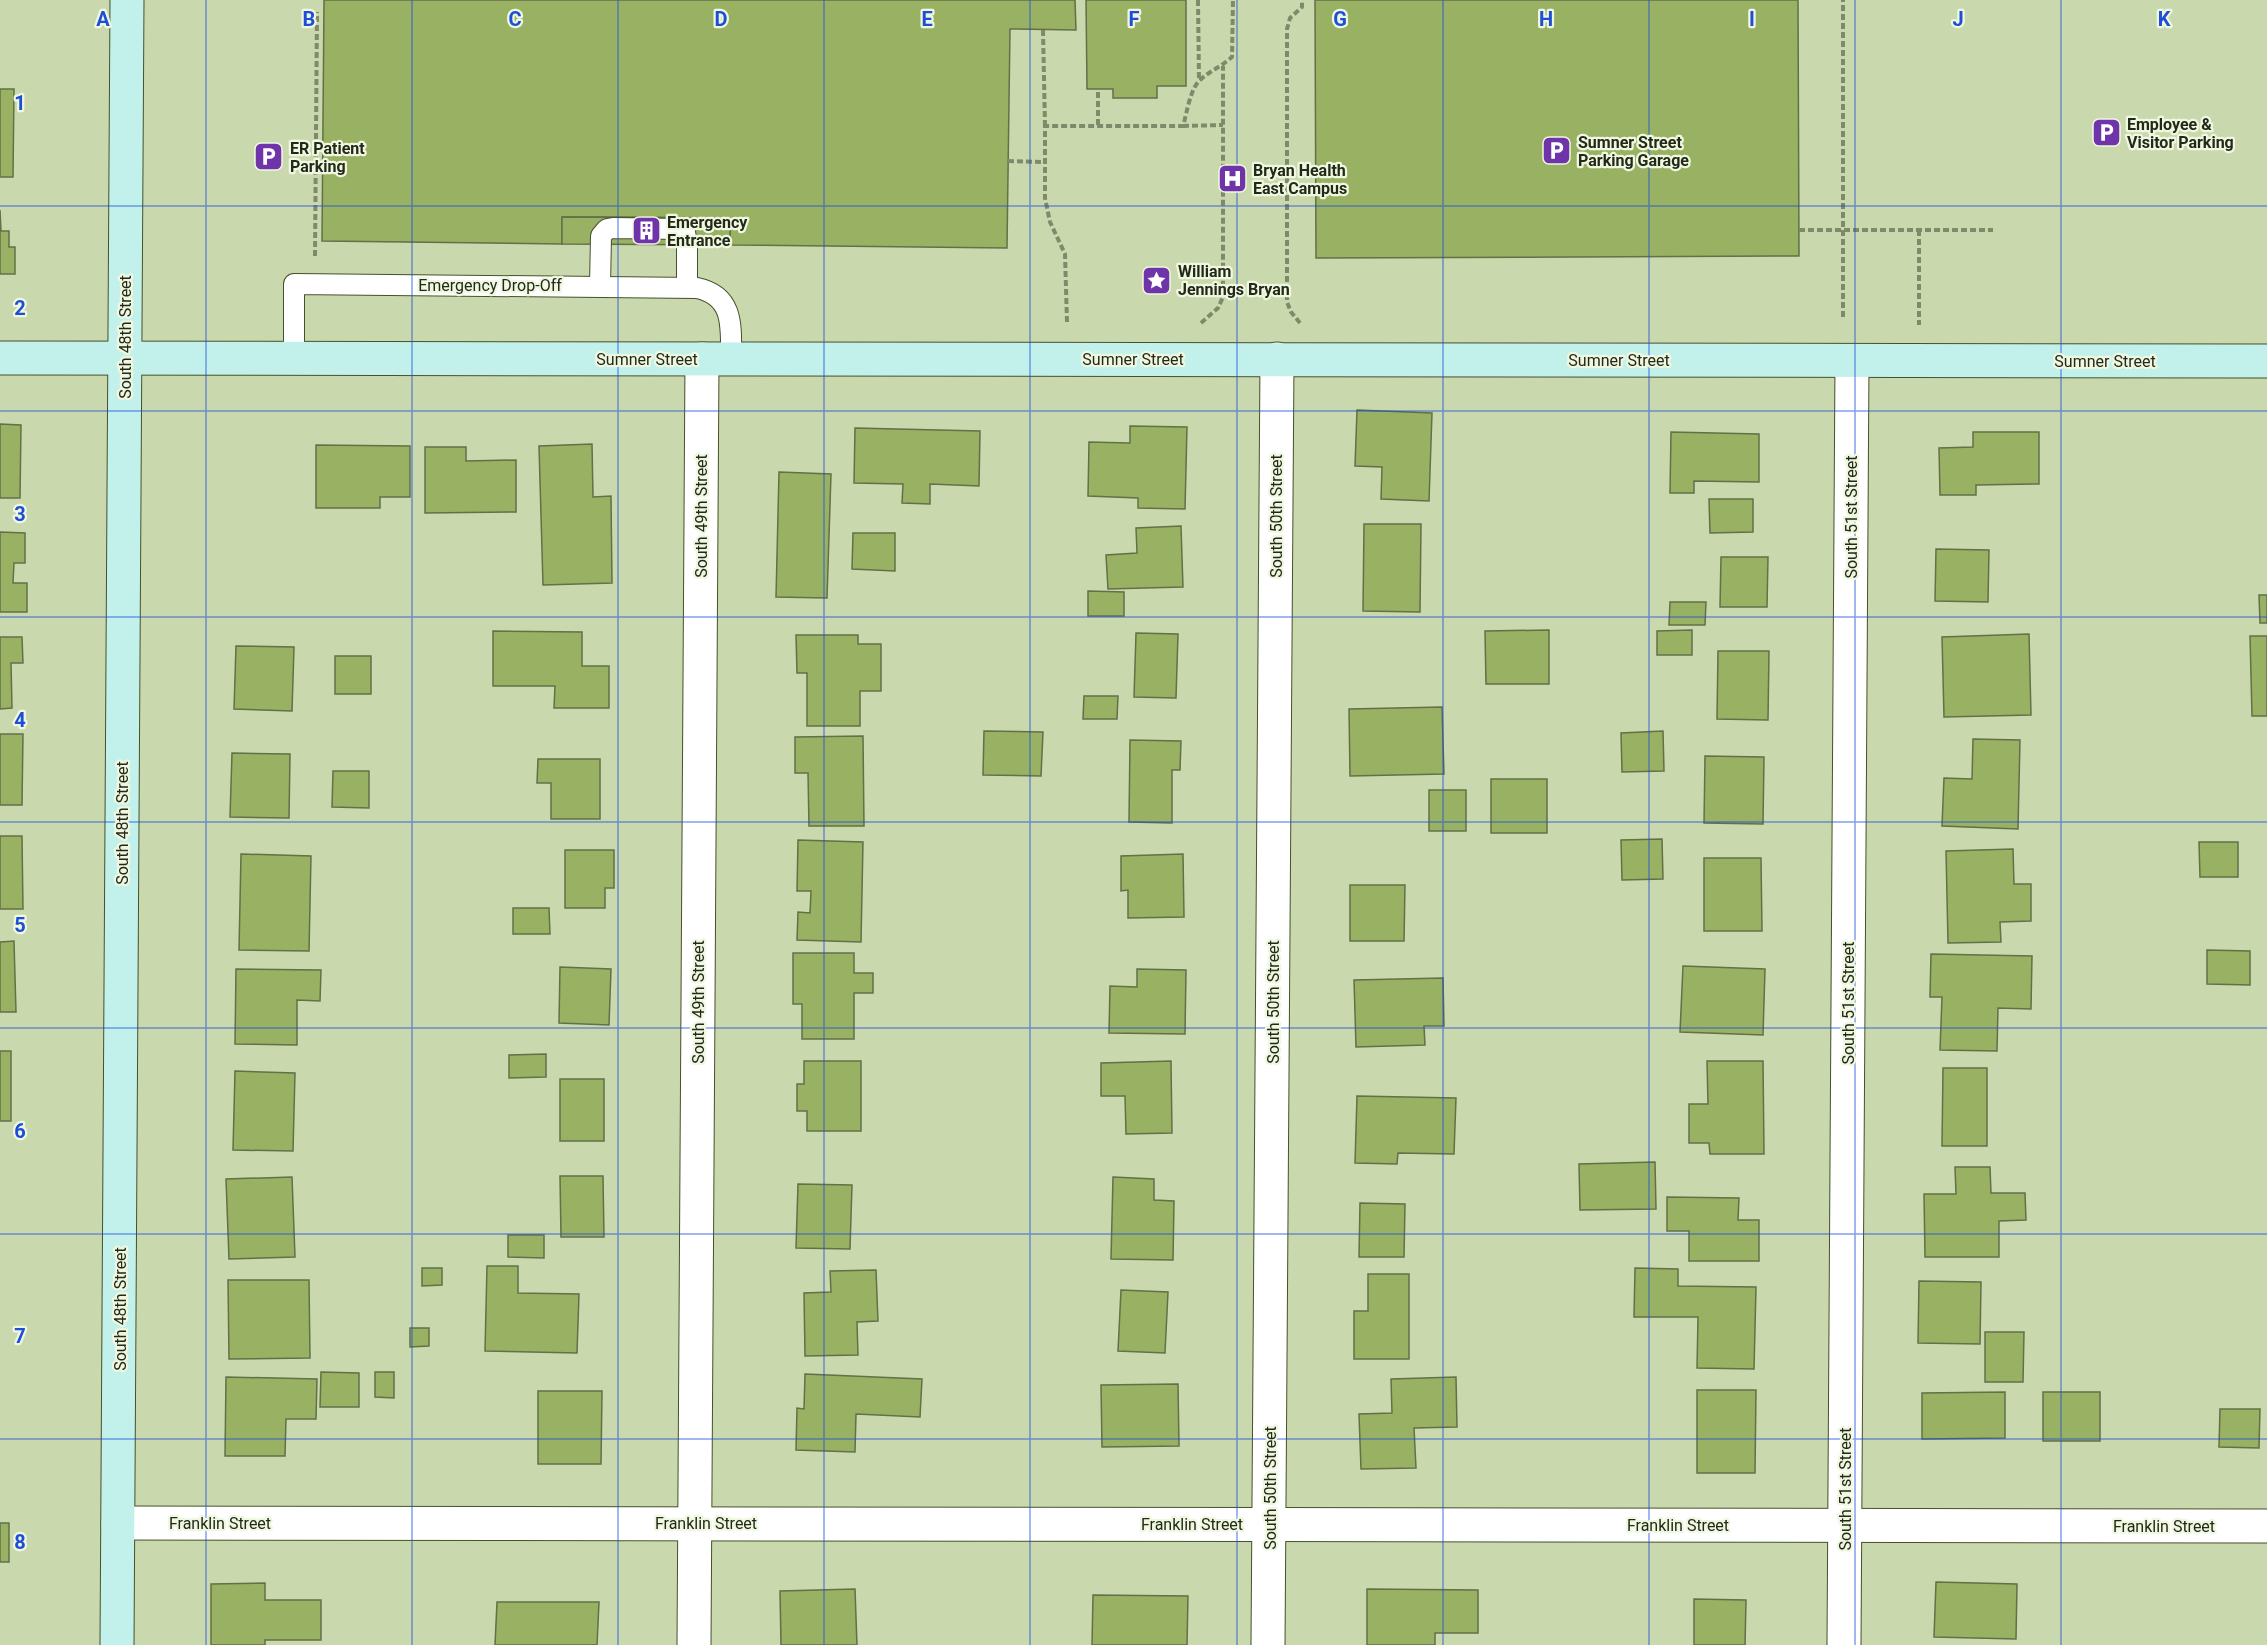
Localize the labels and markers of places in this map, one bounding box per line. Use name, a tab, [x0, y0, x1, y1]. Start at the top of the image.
place label: Employee & Visitor Parking	[2127, 115, 2234, 152]
parking icon: Employee & Visitor Parking	[2090, 117, 2122, 149]
place label: Sumner Street Parking Garage	[1578, 133, 1689, 170]
parking icon: Sumner Street Parking Garage	[1541, 135, 1573, 167]
place label: ER Patient Parking	[290, 139, 365, 176]
parking icon: ER Patient Parking	[253, 141, 285, 173]
place label: Bryan Health East Campus	[1253, 161, 1347, 198]
hospital icon: Bryan Health East Campus	[1216, 163, 1248, 195]
place label: Emergency Entrance	[667, 213, 748, 250]
building icon: Emergency Entrance	[630, 215, 662, 247]
place label: William Jennings Bryan	[1178, 262, 1290, 299]
place icon: William Jennings Bryan	[1141, 264, 1173, 296]

